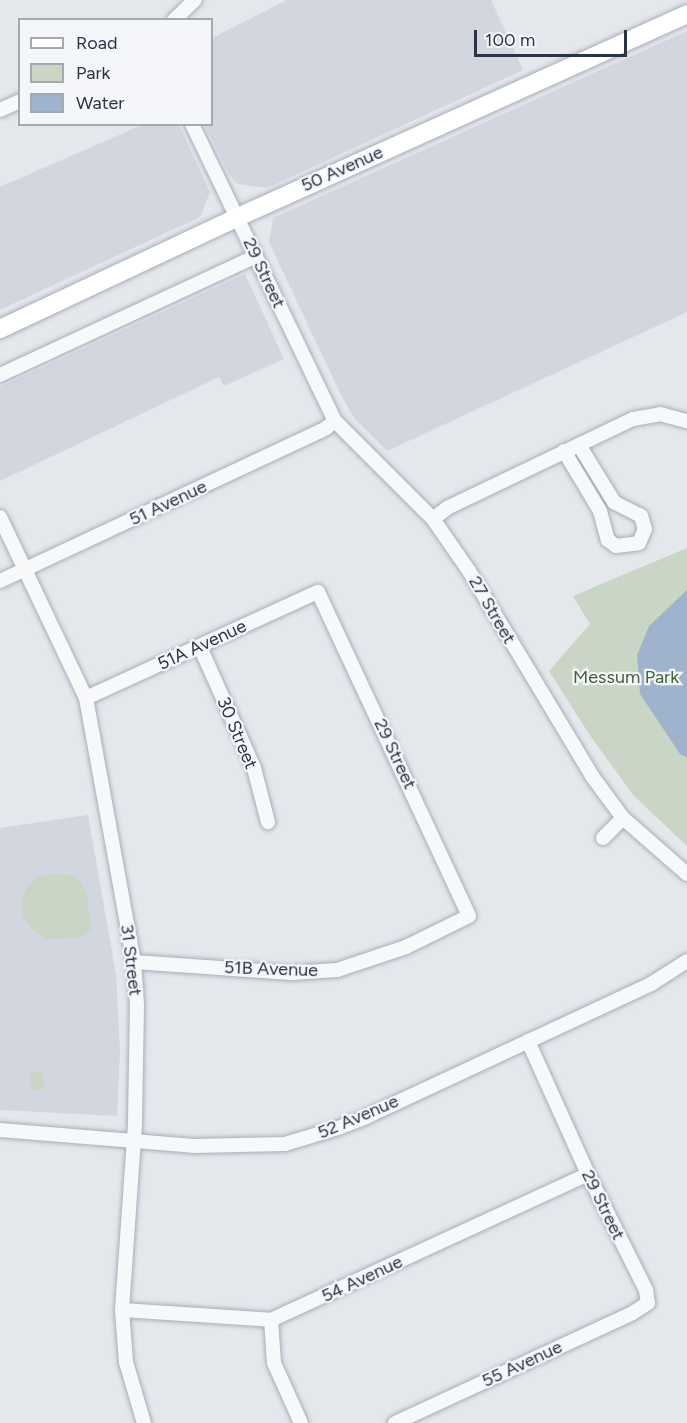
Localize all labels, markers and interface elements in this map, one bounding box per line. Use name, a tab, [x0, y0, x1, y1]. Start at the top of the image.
legend	[18, 18, 213, 126]
scale bar	[477, 18, 630, 56]
text: 100 m	[485, 29, 535, 51]
text: Road	[76, 32, 117, 54]
text: Park	[76, 62, 110, 84]
text: Water	[76, 92, 124, 114]
street label: 50 Avenue	[298, 141, 386, 197]
street label: 29 Street	[238, 234, 290, 312]
street label: 51 Avenue	[126, 476, 210, 530]
street label: 27 Street	[464, 572, 520, 648]
street label: 51A Avenue	[154, 615, 250, 675]
park label: Messum Park	[573, 666, 679, 688]
street label: 30 Street	[212, 694, 262, 772]
street label: 29 Street	[369, 715, 421, 793]
street label: 31 Street	[116, 923, 146, 997]
street label: 51B Avenue	[224, 957, 318, 981]
street label: 52 Avenue	[314, 1090, 402, 1144]
street label: 29 Street	[577, 1167, 629, 1243]
street label: 54 Avenue	[318, 1251, 406, 1307]
street label: 55 Avenue	[478, 1336, 566, 1392]

